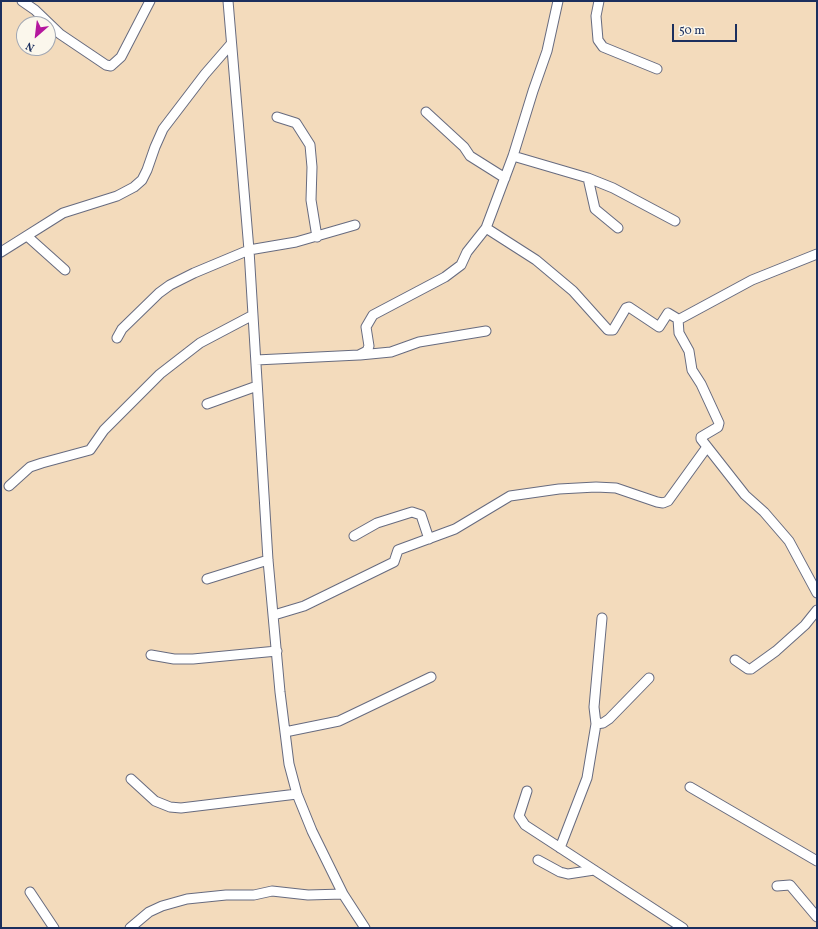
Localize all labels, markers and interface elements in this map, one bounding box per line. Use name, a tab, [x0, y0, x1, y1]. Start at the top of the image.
north arrow	[16, 16, 56, 56]
scale bar	[674, 16, 739, 42]
text: 50 m	[679, 23, 705, 39]
text: N	[24, 38, 38, 55]

